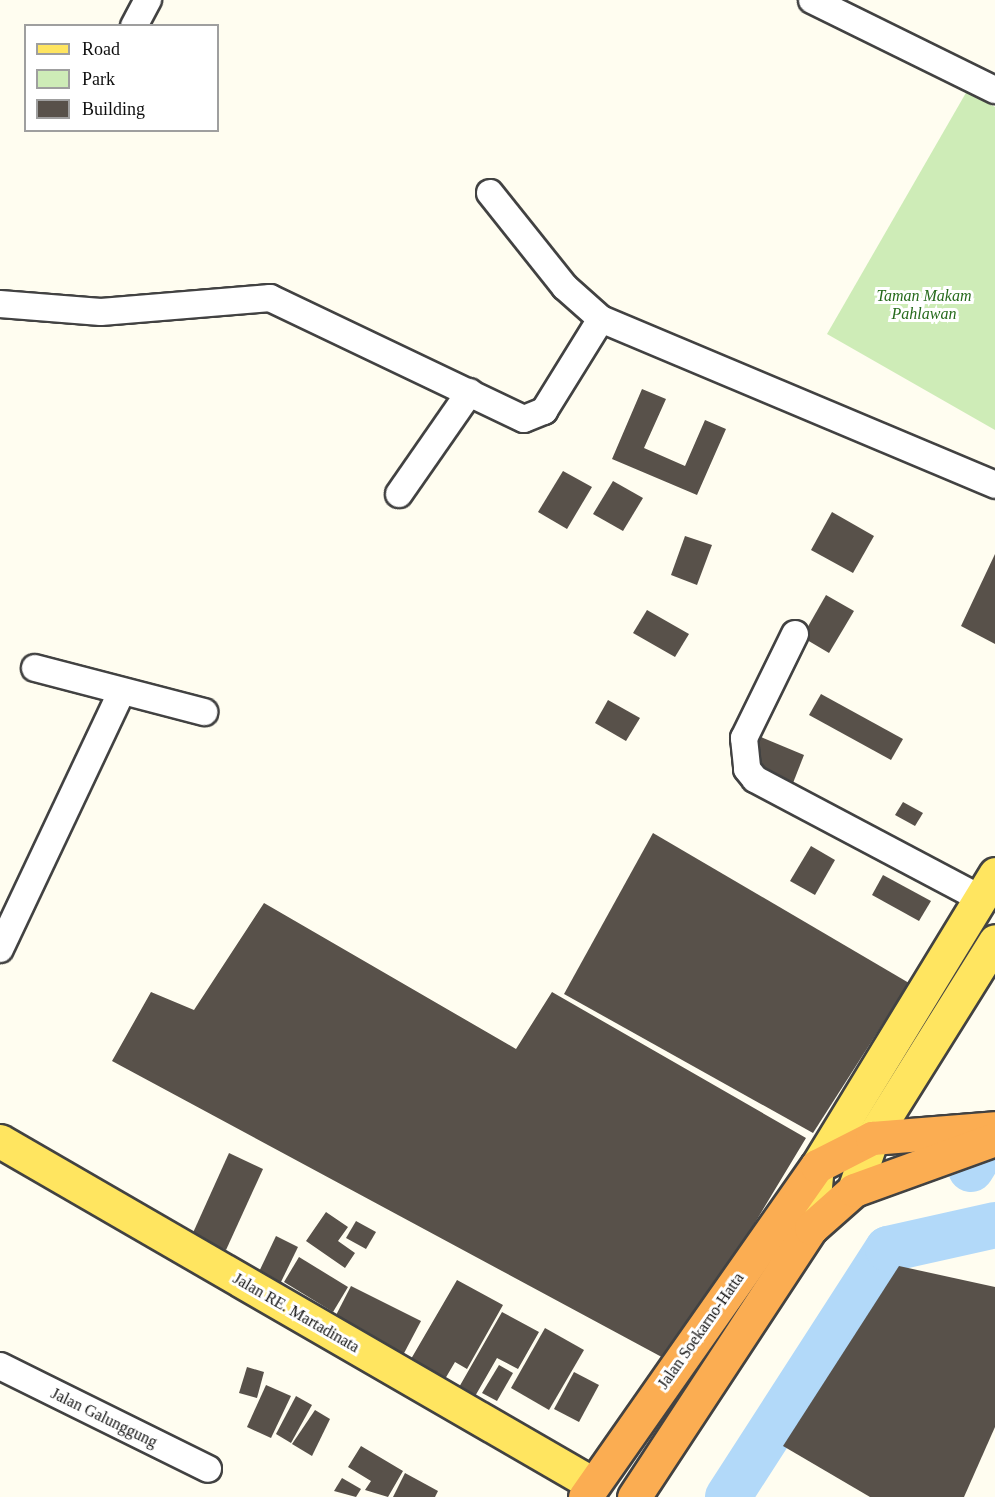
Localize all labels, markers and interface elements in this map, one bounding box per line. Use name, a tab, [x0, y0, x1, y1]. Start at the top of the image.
legend	[24, 24, 219, 132]
text: Road	[82, 39, 120, 59]
text: Park	[82, 69, 115, 89]
text: Building	[82, 99, 145, 119]
park label: Taman Makam Pahlawan	[877, 286, 971, 324]
street label: Jalan RE. Martadinata	[229, 1269, 363, 1357]
street label: Jalan Soekarno-Hatta	[654, 1269, 748, 1393]
street label: Jalan Galunggung	[48, 1384, 160, 1452]

